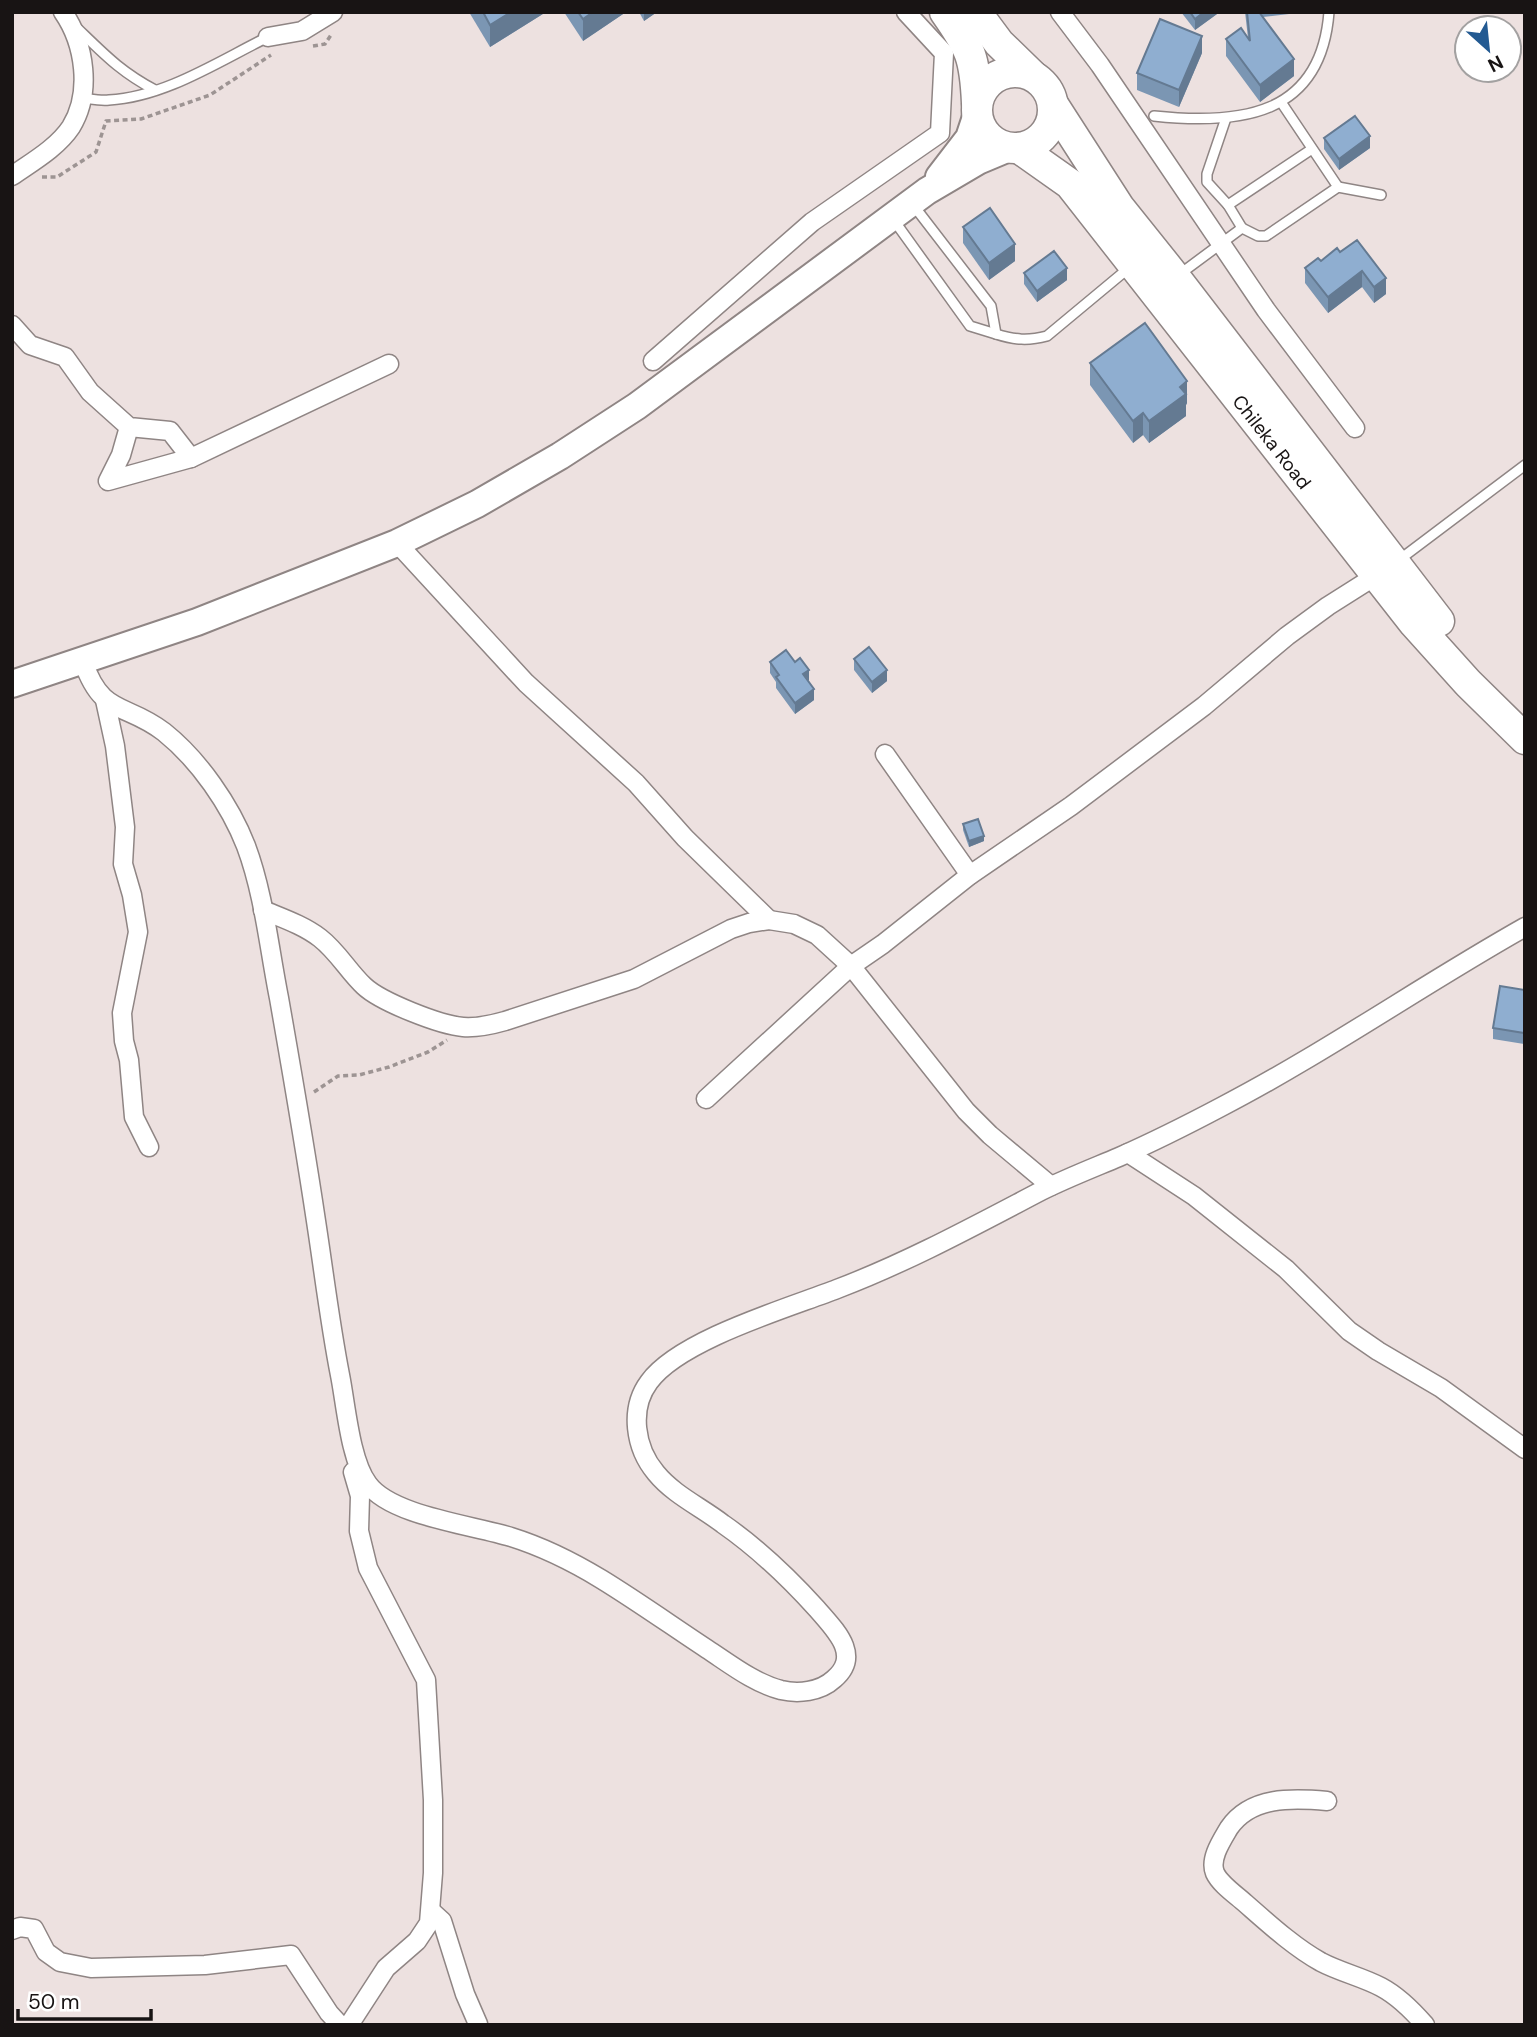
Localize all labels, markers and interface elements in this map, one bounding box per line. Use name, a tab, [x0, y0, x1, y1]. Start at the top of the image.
north arrow	[1453, 14, 1523, 84]
text: N	[1484, 49, 1507, 78]
street label: Chileka Road	[1227, 390, 1317, 494]
scale bar	[18, 1978, 150, 2022]
text: 50 m	[28, 1988, 79, 2016]

